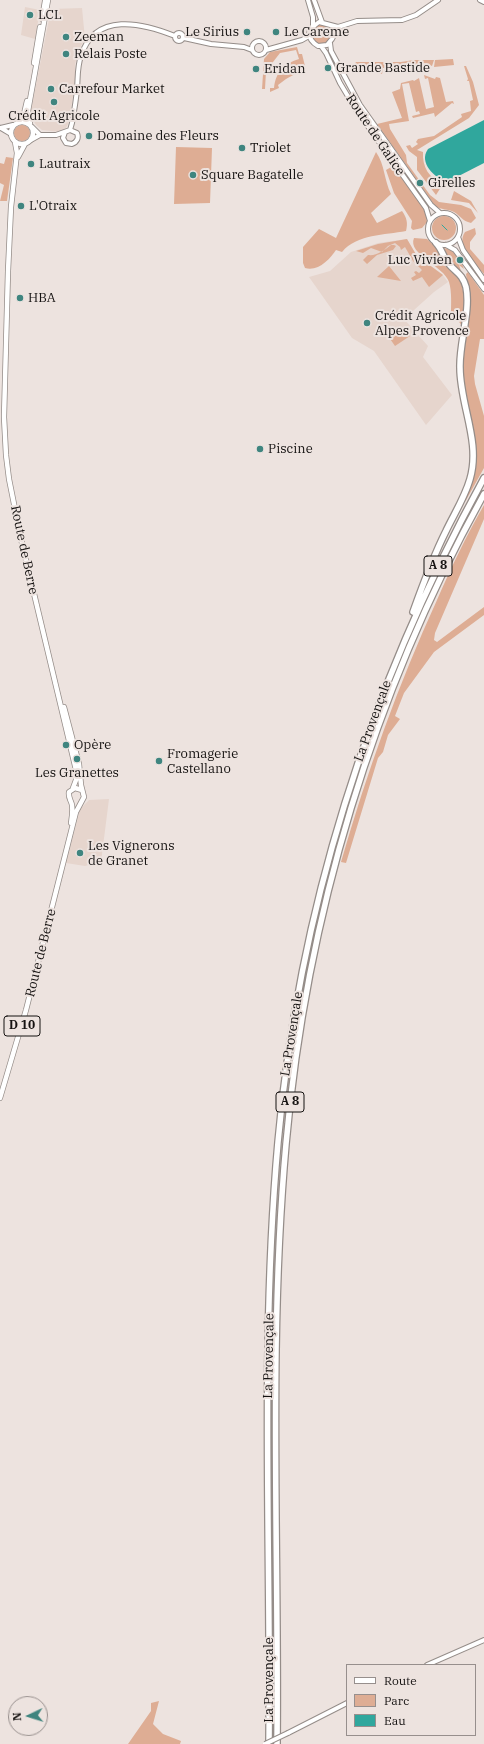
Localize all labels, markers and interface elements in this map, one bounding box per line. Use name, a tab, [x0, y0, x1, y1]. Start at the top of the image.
place label: LCL	[38, 7, 62, 23]
marker: LCL	[25, 10, 35, 20]
place label: Le Sirius	[185, 24, 239, 40]
place label: Le Careme	[284, 24, 349, 40]
marker: Le Sirius	[242, 27, 252, 37]
marker: Le Careme	[271, 27, 281, 37]
place label: Zeeman	[74, 29, 124, 45]
marker: Zeeman	[61, 32, 71, 42]
place label: Relais Poste	[74, 46, 147, 62]
marker: Relais Poste	[61, 49, 71, 59]
place label: Grande Bastide	[336, 60, 430, 76]
place label: Eridan	[264, 61, 305, 77]
marker: Grande Bastide	[323, 63, 333, 73]
marker: Eridan	[251, 64, 261, 74]
place label: Carrefour Market	[59, 81, 165, 97]
marker: Carrefour Market	[46, 84, 56, 94]
street label: Route de Galice	[342, 91, 408, 179]
marker: Crédit Agricole	[49, 97, 59, 107]
place label: Crédit Agricole	[8, 108, 100, 124]
place label: Domaine des Fleurs	[97, 128, 219, 144]
marker: Domaine des Fleurs	[84, 131, 94, 141]
place label: Triolet	[250, 140, 291, 156]
marker: Triolet	[237, 143, 247, 153]
place label: Lautraix	[39, 156, 91, 172]
marker: Lautraix	[26, 159, 36, 169]
place label: Square Bagatelle	[201, 167, 303, 183]
marker: Square Bagatelle	[188, 170, 198, 180]
place label: Girelles	[428, 175, 475, 191]
marker: Girelles	[415, 178, 425, 188]
place label: L'Otraix	[29, 198, 77, 214]
marker: L'Otraix	[16, 201, 26, 211]
place label: Luc Vivien	[388, 252, 452, 268]
marker: Luc Vivien	[455, 255, 465, 265]
place label: HBA	[28, 290, 56, 306]
marker: HBA	[15, 293, 25, 303]
place label: Crédit Agricole Alpes Provence	[375, 308, 469, 339]
marker: Crédit Agricole Alpes Provence	[362, 318, 372, 328]
place label: Piscine	[268, 441, 313, 457]
marker: Piscine	[255, 444, 265, 454]
street label: Route de Berre	[7, 504, 41, 596]
road number: A 8	[424, 556, 452, 576]
street label: La Provençale	[351, 678, 395, 764]
place label: Opère	[74, 737, 111, 753]
marker: Opère	[61, 740, 71, 750]
place label: Fromagerie Castellano	[167, 746, 238, 777]
marker: Les Granettes	[72, 754, 82, 764]
marker: Fromagerie Castellano	[154, 756, 164, 766]
place label: Les Granettes	[35, 765, 119, 781]
place label: Les Vignerons de Granet	[88, 838, 175, 869]
marker: Les Vignerons de Granet	[75, 848, 85, 858]
street label: Route de Berre	[22, 907, 60, 999]
street label: La Provençale	[278, 991, 306, 1077]
road number: D 10	[4, 1016, 40, 1036]
road number: A 8	[276, 1092, 304, 1112]
street label: La Provençale	[260, 1313, 278, 1399]
street label: La Provençale	[261, 1637, 277, 1723]
legend	[346, 1664, 476, 1736]
text: Route	[384, 1673, 417, 1688]
text: Parc	[384, 1693, 409, 1708]
north arrow	[8, 1696, 48, 1736]
text: N	[10, 1712, 24, 1722]
text: Eau	[384, 1713, 406, 1728]

